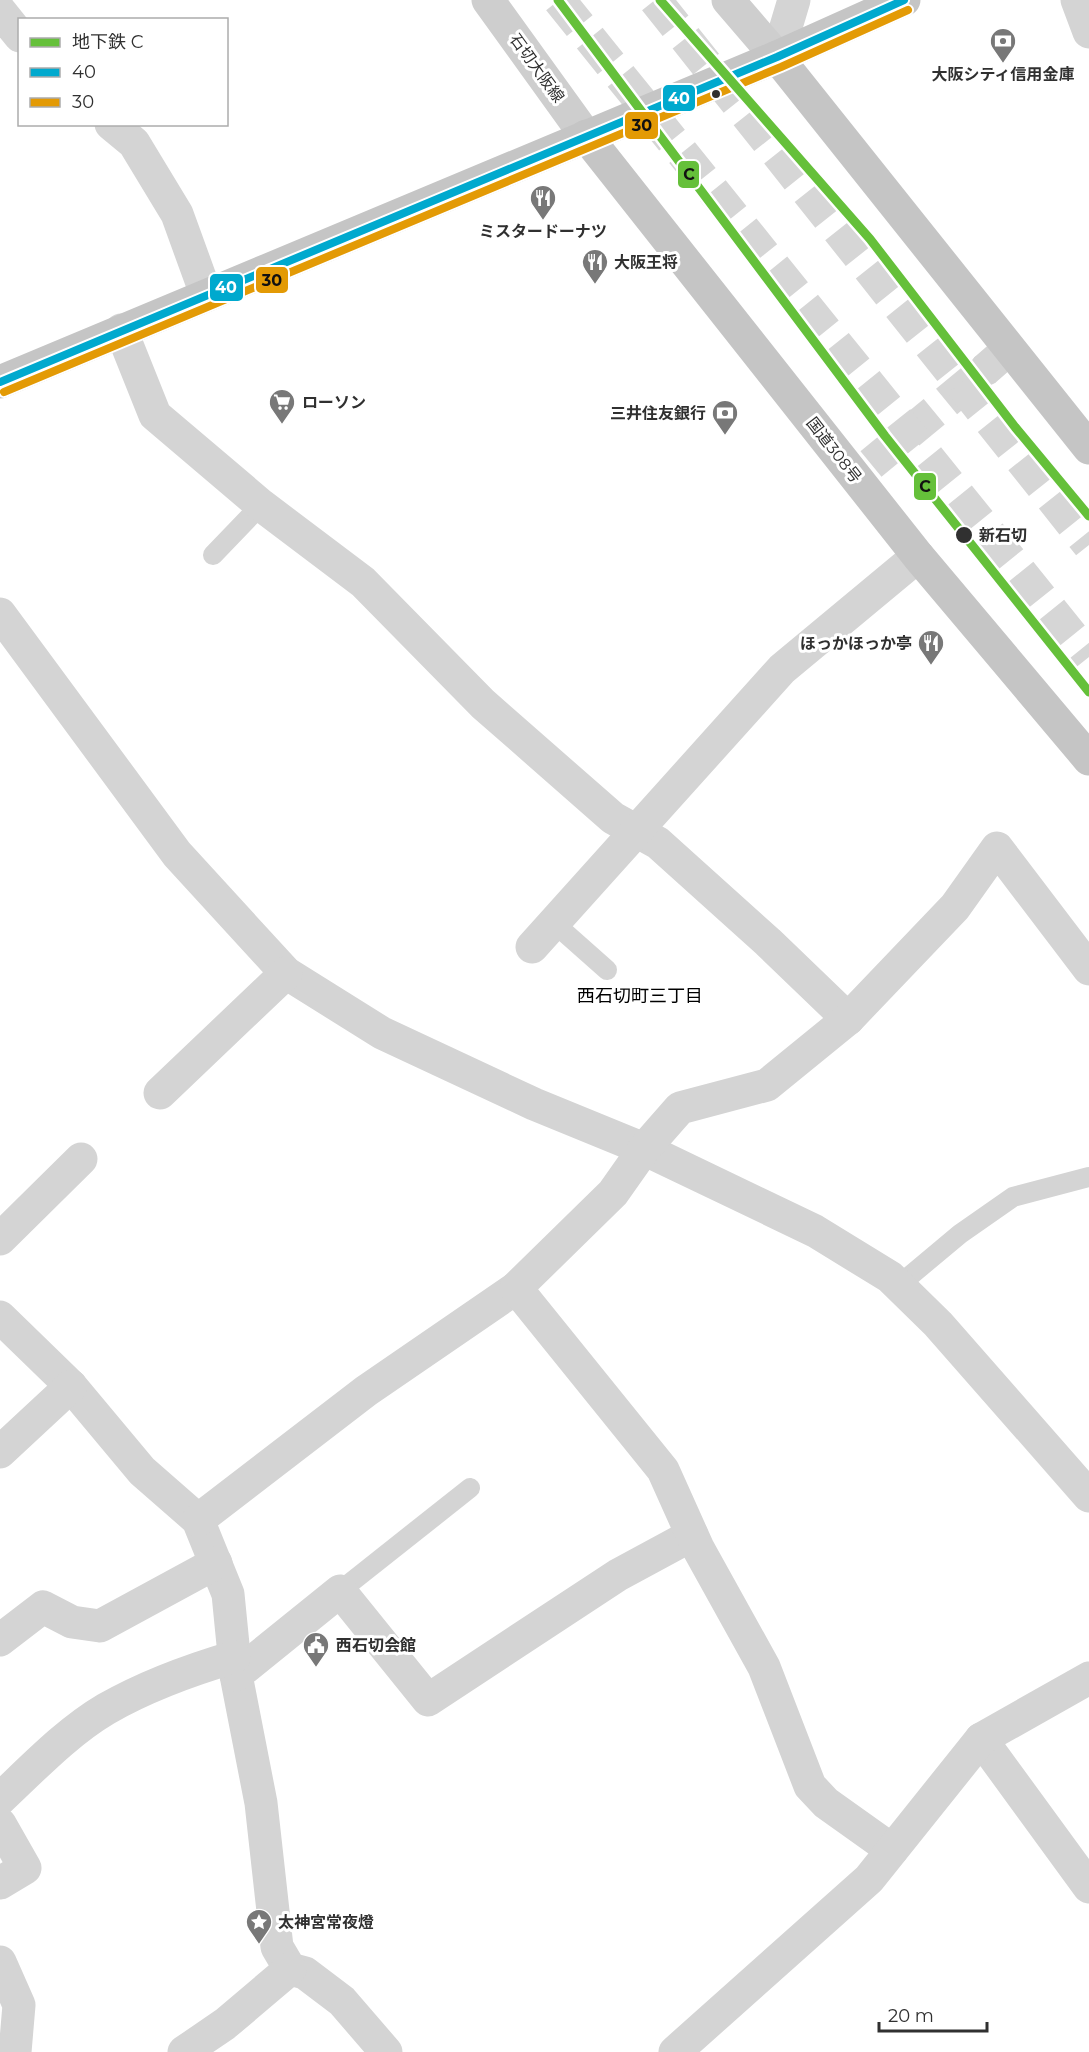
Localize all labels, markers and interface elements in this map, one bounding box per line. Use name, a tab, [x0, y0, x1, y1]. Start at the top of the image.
legend	[18, 18, 228, 126]
bank icon: 大阪シティ信用金庫	[988, 26, 1018, 64]
street label: 石切大阪線	[506, 30, 568, 106]
text: 地下鉄 C	[72, 31, 144, 53]
text: 40	[72, 61, 96, 83]
place label: 大阪シティ信用金庫	[931, 65, 1075, 84]
line badge: 40	[662, 84, 696, 112]
unlabelled marker	[710, 88, 722, 100]
text: 40	[668, 89, 690, 108]
text: 30	[72, 91, 94, 113]
line badge: 30	[624, 111, 659, 140]
text: 30	[631, 116, 652, 135]
line badge: C	[677, 160, 700, 189]
text: C	[683, 165, 695, 184]
restaurant icon: ミスタードーナツ	[528, 183, 558, 221]
place label: ミスタードーナツ	[479, 222, 607, 241]
restaurant icon: 大阪王将	[580, 247, 610, 285]
place label: 大阪王将	[614, 253, 678, 272]
line badge: 30	[255, 266, 289, 294]
text: 30	[261, 271, 282, 290]
line badge: 40	[209, 273, 244, 302]
text: 40	[215, 278, 237, 297]
supermarket icon: ローソン	[267, 387, 297, 425]
place label: ローソン	[302, 393, 366, 412]
bank icon: 三井住友銀行	[710, 398, 740, 436]
place label: 三井住友銀行	[610, 404, 706, 423]
street label: 国道308号	[803, 413, 865, 487]
line badge: C	[913, 472, 937, 501]
text: C	[919, 477, 931, 496]
marker: 新石切	[954, 525, 974, 545]
place label: 新石切	[979, 526, 1027, 545]
restaurant icon: ほっかほっか亭	[916, 628, 946, 666]
place label: ほっかほっか亭	[800, 634, 912, 653]
district label: 西石切町三丁目	[577, 985, 703, 1007]
public building icon: 西石切会館	[301, 1630, 331, 1668]
place label: 西石切会館	[336, 1636, 416, 1655]
place icon: 太神宮常夜燈	[244, 1907, 274, 1945]
place label: 太神宮常夜燈	[278, 1913, 374, 1932]
scale bar	[879, 1995, 987, 2033]
text: 20 m	[888, 2005, 934, 2027]

